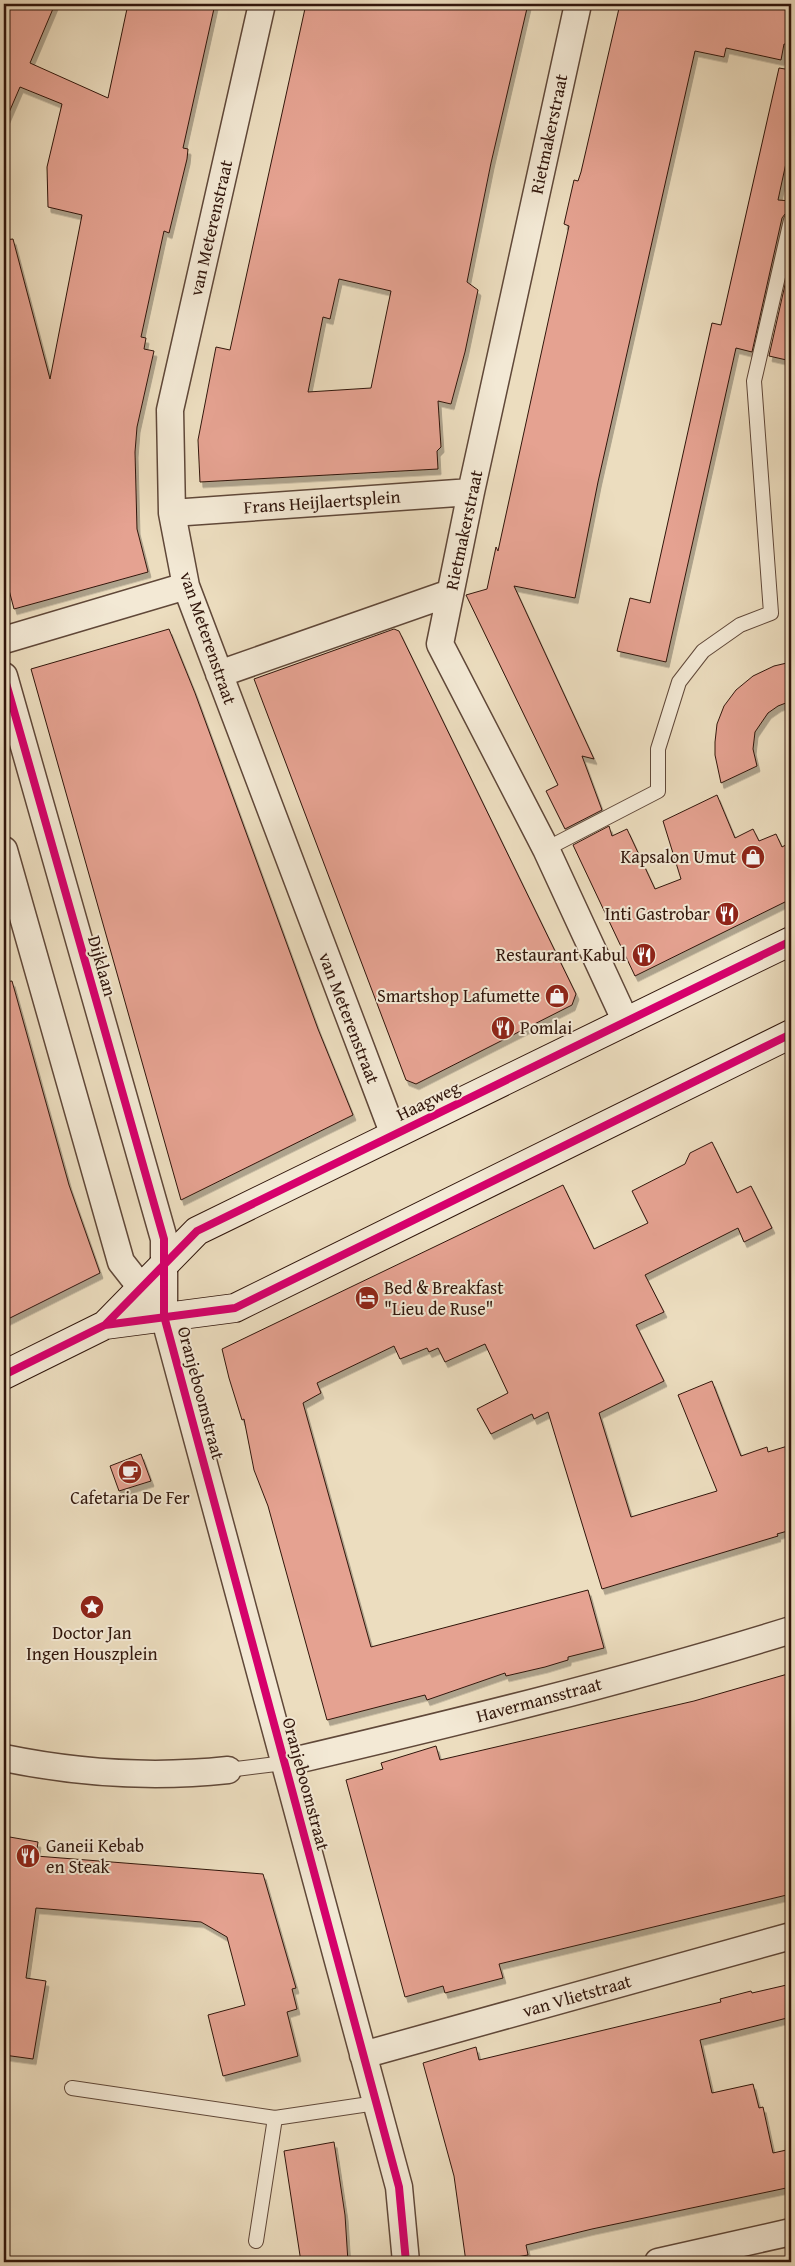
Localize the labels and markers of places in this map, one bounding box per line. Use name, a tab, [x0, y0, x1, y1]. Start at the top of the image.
place label: Kapsalon Umut	[621, 843, 737, 870]
shop icon: Kapsalon Umut	[740, 844, 766, 870]
place label: Inti Gastrobar	[605, 900, 711, 927]
restaurant icon: Inti Gastrobar	[714, 901, 740, 927]
place label: Restaurant Kabul	[496, 941, 626, 968]
restaurant icon: Restaurant Kabul	[631, 942, 657, 968]
place label: Smartshop Lafumette	[377, 982, 540, 1009]
shop icon: Smartshop Lafumette	[544, 983, 570, 1009]
place label: Pomlai	[520, 1014, 572, 1041]
restaurant icon: Pomlai	[490, 1015, 516, 1041]
place label: Bed & Breakfast "Lieu de Ruse"	[384, 1274, 504, 1322]
hotel icon: Bed & Breakfast "Lieu de Ruse"	[354, 1285, 380, 1311]
cafe icon: Cafetaria De Fer	[117, 1459, 143, 1485]
place label: Cafetaria De Fer	[70, 1484, 190, 1511]
place icon: Doctor Jan Ingen Houszplein	[79, 1594, 105, 1620]
place label: Doctor Jan Ingen Houszplein	[26, 1619, 158, 1667]
place label: Ganeii Kebab en Steak	[46, 1832, 144, 1880]
restaurant icon: Ganeii Kebab en Steak	[15, 1843, 41, 1869]

